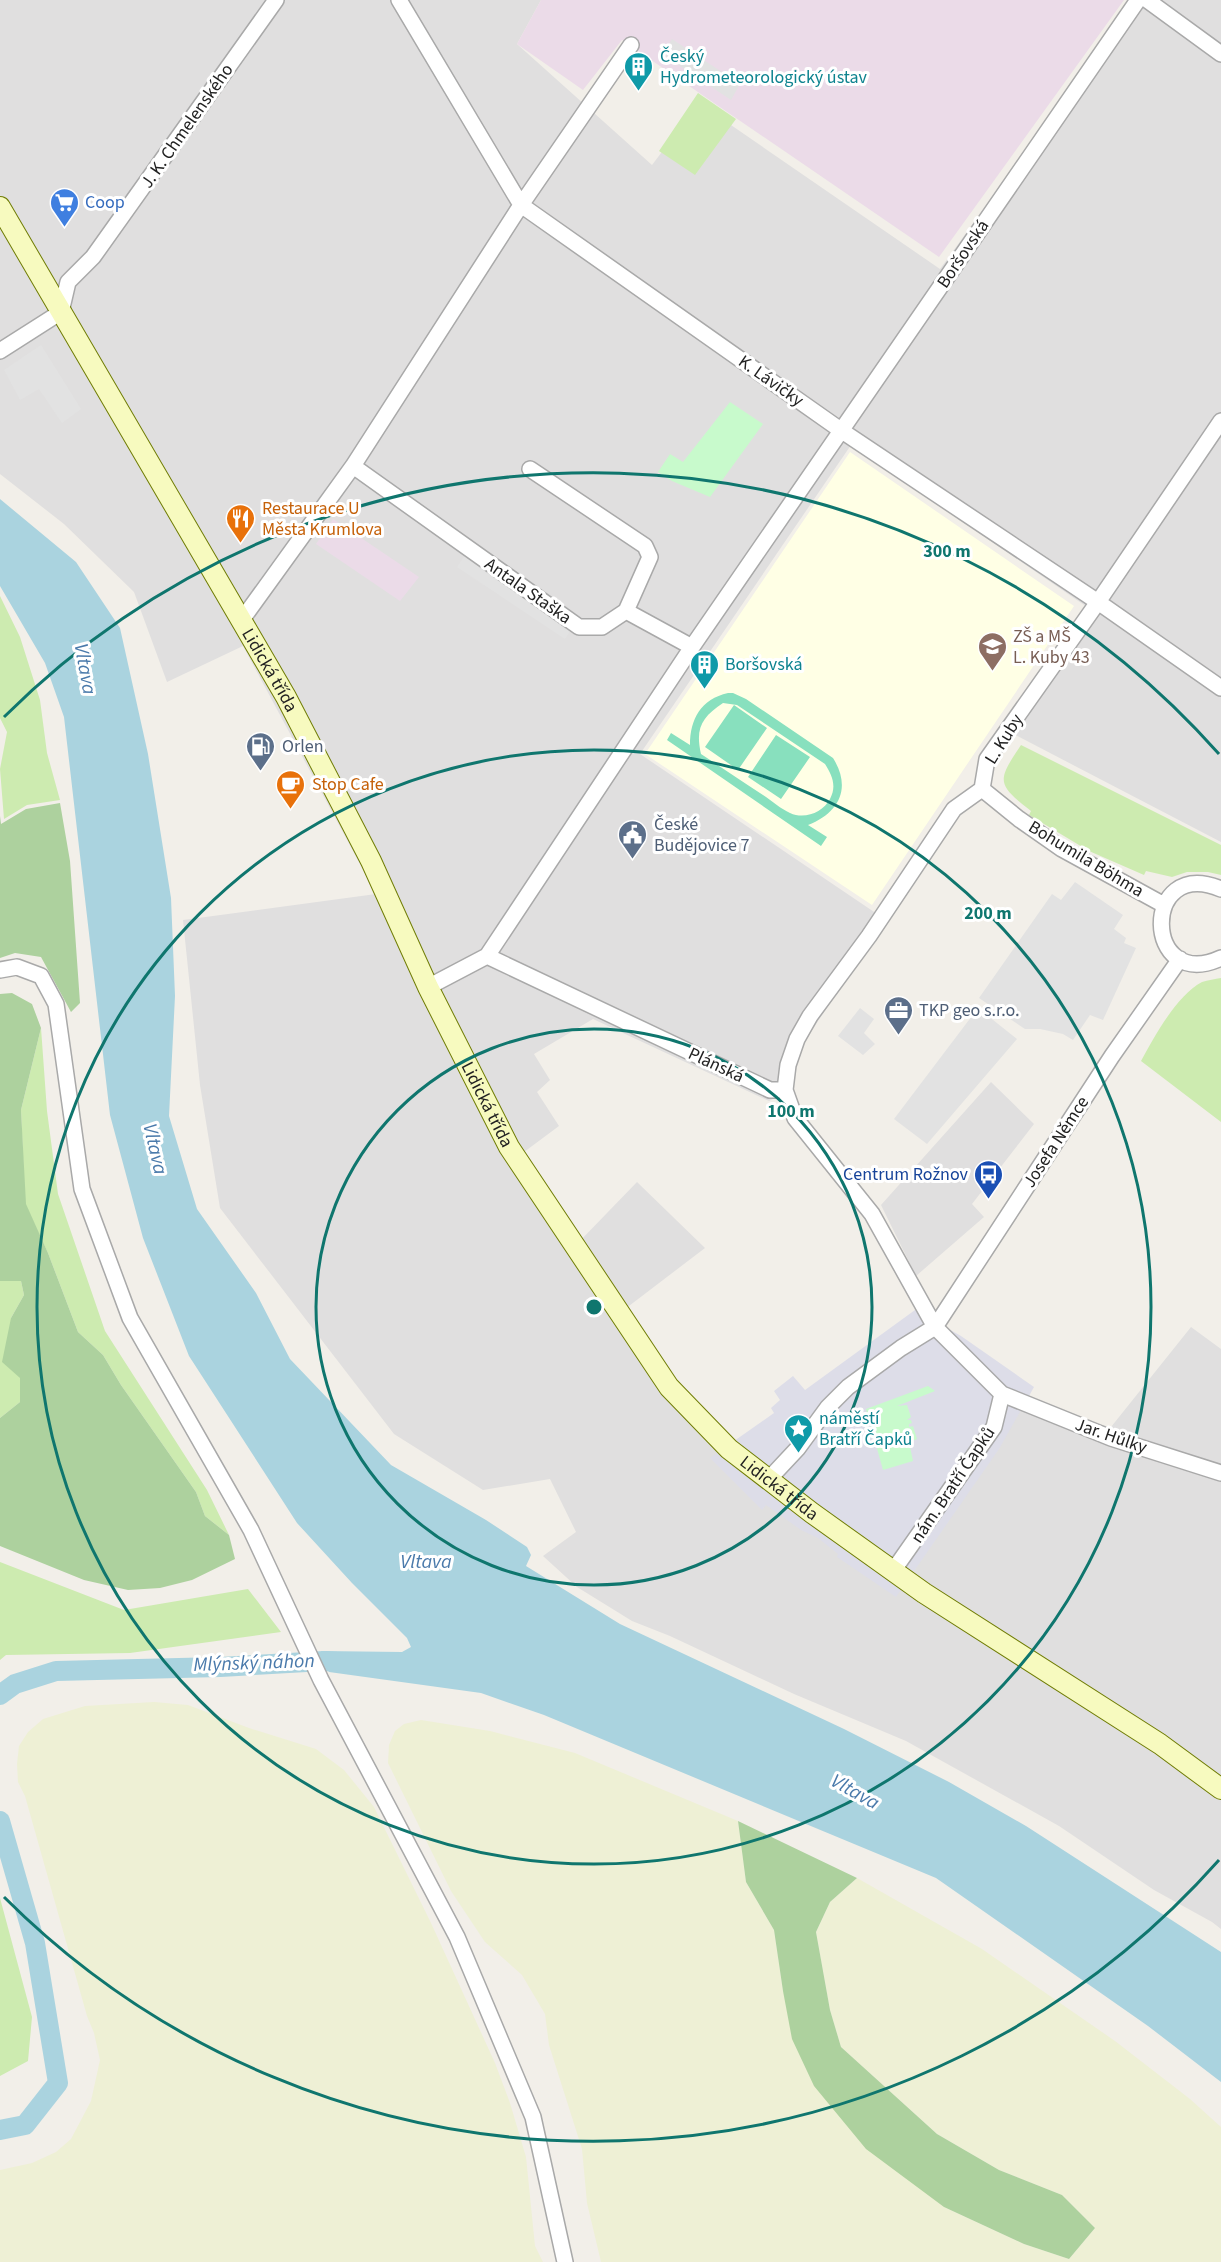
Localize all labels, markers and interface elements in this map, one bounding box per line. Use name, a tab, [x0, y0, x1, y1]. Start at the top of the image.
place label: Český Hydrometeorologický ústav	[660, 44, 868, 90]
building icon: Český Hydrometeorologický ústav	[623, 50, 655, 92]
street label: J. K. Chmelenského	[135, 59, 239, 193]
supermarket icon: Coop	[48, 186, 80, 228]
place label: Coop	[85, 190, 125, 215]
street label: Boršovská	[931, 215, 995, 293]
street label: K. Lávičky	[733, 349, 809, 413]
place label: Restaurace U Města Krumlova	[262, 496, 382, 542]
restaurant icon: Restaurace U Města Krumlova	[225, 502, 257, 544]
text: 300 m	[923, 539, 971, 564]
street label: Antala Staška	[479, 552, 577, 630]
street label: Lidická třída	[236, 623, 304, 716]
place label: ZŠ a MŠ L. Kuby 43	[1013, 624, 1090, 670]
school or university icon: ZŠ a MŠ L. Kuby 43	[976, 630, 1008, 672]
water label: Vltava	[67, 641, 103, 697]
building icon: Boršovská	[688, 648, 720, 690]
place label: Boršovská	[725, 652, 803, 677]
street label: L. Kuby	[979, 709, 1030, 769]
fuel station icon: Orlen	[245, 730, 277, 772]
place label: Orlen	[282, 734, 324, 759]
cafe icon: Stop Cafe	[275, 768, 307, 810]
place label: Stop Cafe	[312, 772, 384, 797]
place label: České Budějovice 7	[654, 812, 750, 858]
street label: Bohumila Böhma	[1024, 815, 1148, 903]
public building icon: České Budějovice 7	[617, 818, 649, 860]
text: 200 m	[964, 901, 1012, 926]
office icon: TKP geo s.r.o.	[882, 994, 914, 1036]
place label: TKP geo s.r.o.	[919, 998, 1020, 1023]
street label: Plánská	[684, 1041, 748, 1089]
street label: Lidická třída	[455, 1057, 520, 1152]
street label: Josefa Němce	[1017, 1091, 1095, 1193]
text: 100 m	[767, 1099, 815, 1124]
water label: Vltava	[136, 1121, 174, 1177]
bus stop icon: Centrum Rožnov	[973, 1158, 1005, 1200]
place label: Centrum Rožnov	[843, 1162, 969, 1187]
centre of rings	[584, 1297, 604, 1317]
place label: náměstí Bratří Čapků	[819, 1406, 912, 1452]
place icon: náměstí Bratří Čapků	[782, 1412, 814, 1454]
street label: Jar. Hůlky	[1072, 1412, 1151, 1460]
street label: nám. Bratří Čapků	[905, 1422, 1001, 1548]
street label: Lidická třída	[735, 1449, 824, 1526]
water label: Vltava	[400, 1548, 452, 1576]
water label: Mlýnský náhon	[193, 1647, 315, 1679]
water label: Vltava	[826, 1767, 885, 1817]

